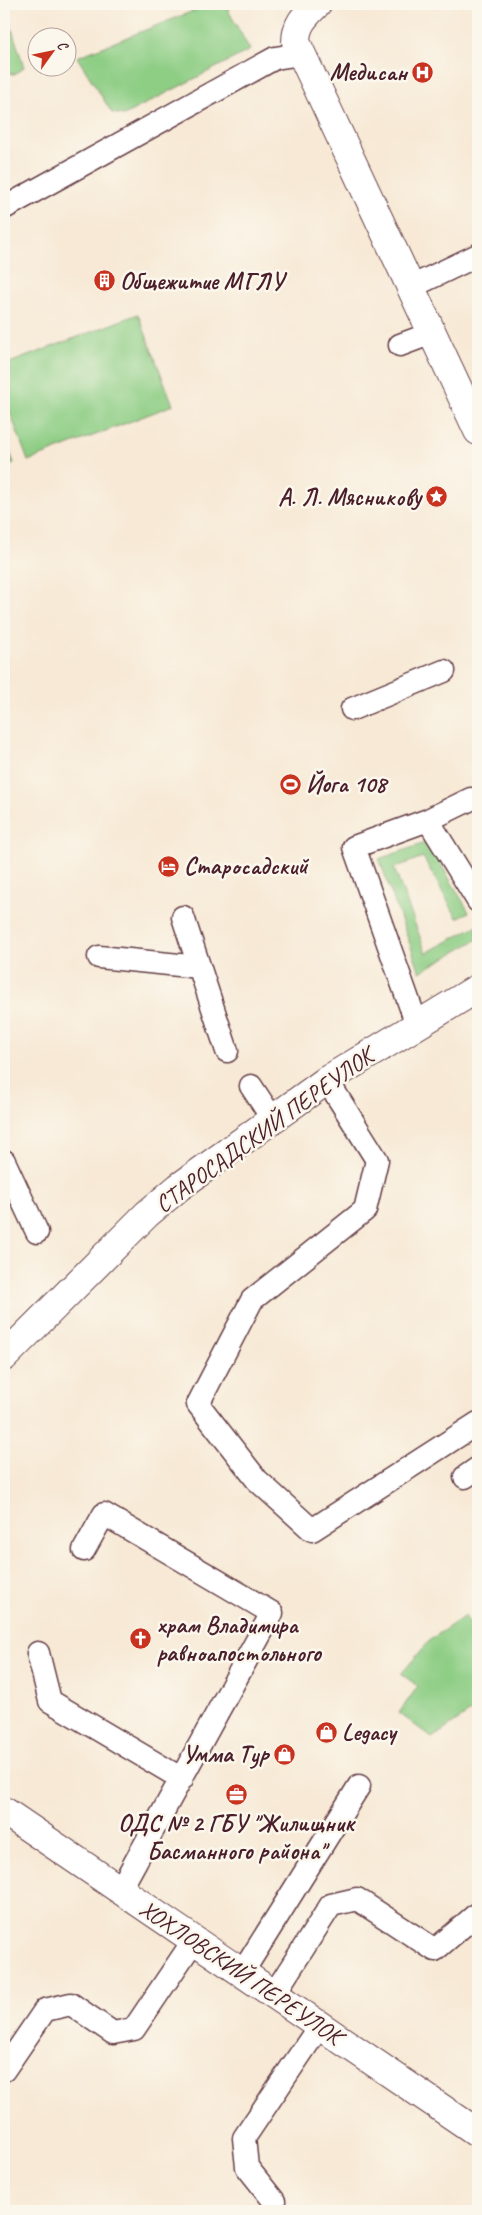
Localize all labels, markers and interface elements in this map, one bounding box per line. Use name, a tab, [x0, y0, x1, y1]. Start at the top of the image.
north arrow	[28, 28, 78, 78]
text: С	[53, 38, 73, 54]
place label: Медисан	[330, 57, 409, 87]
hospital icon: Медисан	[411, 60, 435, 84]
place label: Общежитие МГЛУ	[120, 266, 288, 296]
building icon: Общежитие МГЛУ	[92, 269, 116, 293]
place label: А. Л. Мясникову	[278, 482, 424, 512]
place icon: А. Л. Мясникову	[425, 485, 449, 509]
place label: Йога 108	[306, 769, 389, 799]
sports icon: Йога 108	[278, 772, 302, 796]
place label: Старосадский	[184, 851, 309, 881]
hotel icon: Старосадский	[156, 854, 180, 878]
street label: СТАРОСАДСКИЙ ПЕРЕУЛОК	[149, 1038, 383, 1219]
place label: храм Владимира равноапостольного	[157, 1610, 323, 1668]
church icon: храм Владимира равноапостольного	[129, 1627, 153, 1651]
place label: Legacy	[342, 1717, 398, 1747]
shop icon: Legacy	[314, 1720, 338, 1744]
place label: Умма Тур	[182, 1739, 271, 1769]
shop icon: Умма Тур	[273, 1742, 297, 1766]
office icon: ОДС № 2 ГБУ "Жилищник Басманного района"	[224, 1782, 248, 1806]
place label: ОДС № 2 ГБУ "Жилищник Басманного района"	[118, 1808, 356, 1866]
street label: ХОХЛОВСКИЙ ПЕРЕУЛОК	[134, 1893, 352, 2054]

